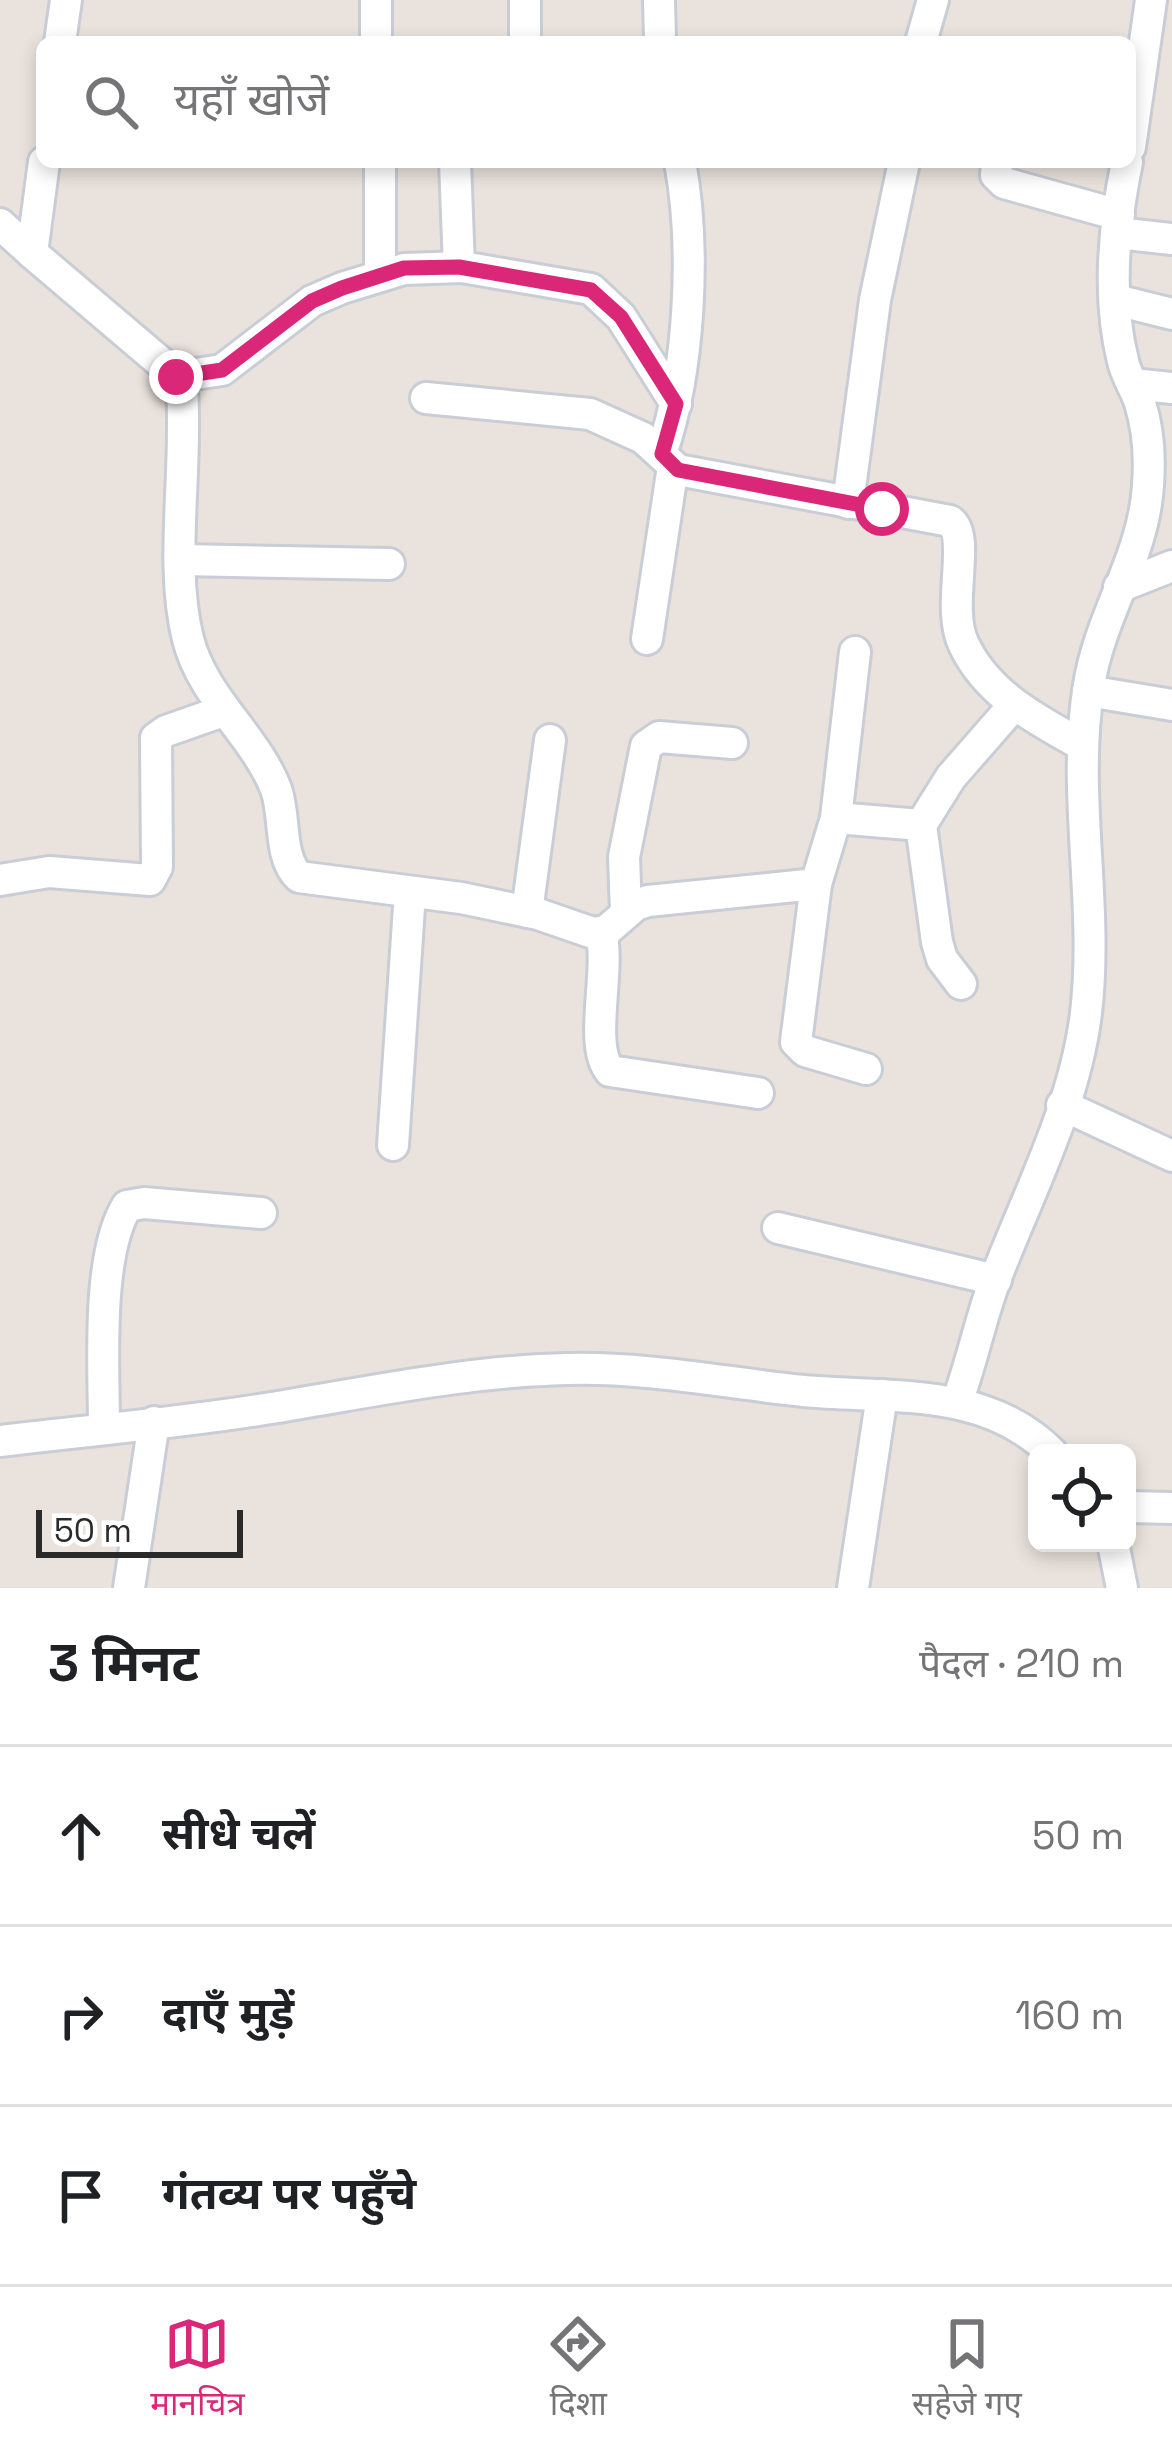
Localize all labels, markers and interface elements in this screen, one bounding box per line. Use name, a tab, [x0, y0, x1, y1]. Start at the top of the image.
search box	[36, 36, 1136, 168]
icon: search	[78, 69, 144, 135]
text: यहाँ खोजें	[174, 71, 329, 128]
route end	[149, 350, 203, 404]
route start	[855, 482, 909, 536]
map controls	[1028, 1444, 1136, 1552]
button: locate	[1028, 1444, 1136, 1552]
scale bar	[36, 1504, 243, 1557]
text: 50 m	[54, 1510, 132, 1552]
text: 3 मिनट	[48, 1631, 199, 1696]
text: पैदल · 210 m	[919, 1639, 1124, 1688]
icon: ahead	[48, 1803, 114, 1869]
text: सीधे चलें	[162, 1805, 315, 1862]
text: 50 m	[1032, 1811, 1124, 1860]
icon: right	[48, 1983, 114, 2049]
text: दाएँ मुड़ें	[162, 1985, 294, 2042]
text: 160 m	[1015, 1991, 1124, 2040]
icon: arrive	[48, 2163, 114, 2229]
text: गंतव्य पर पहुँचे	[162, 2165, 416, 2222]
tab: मानचित्र	[150, 2311, 245, 2428]
tab: दिशा	[545, 2311, 611, 2428]
tab: सहेजे गए	[912, 2311, 1022, 2428]

